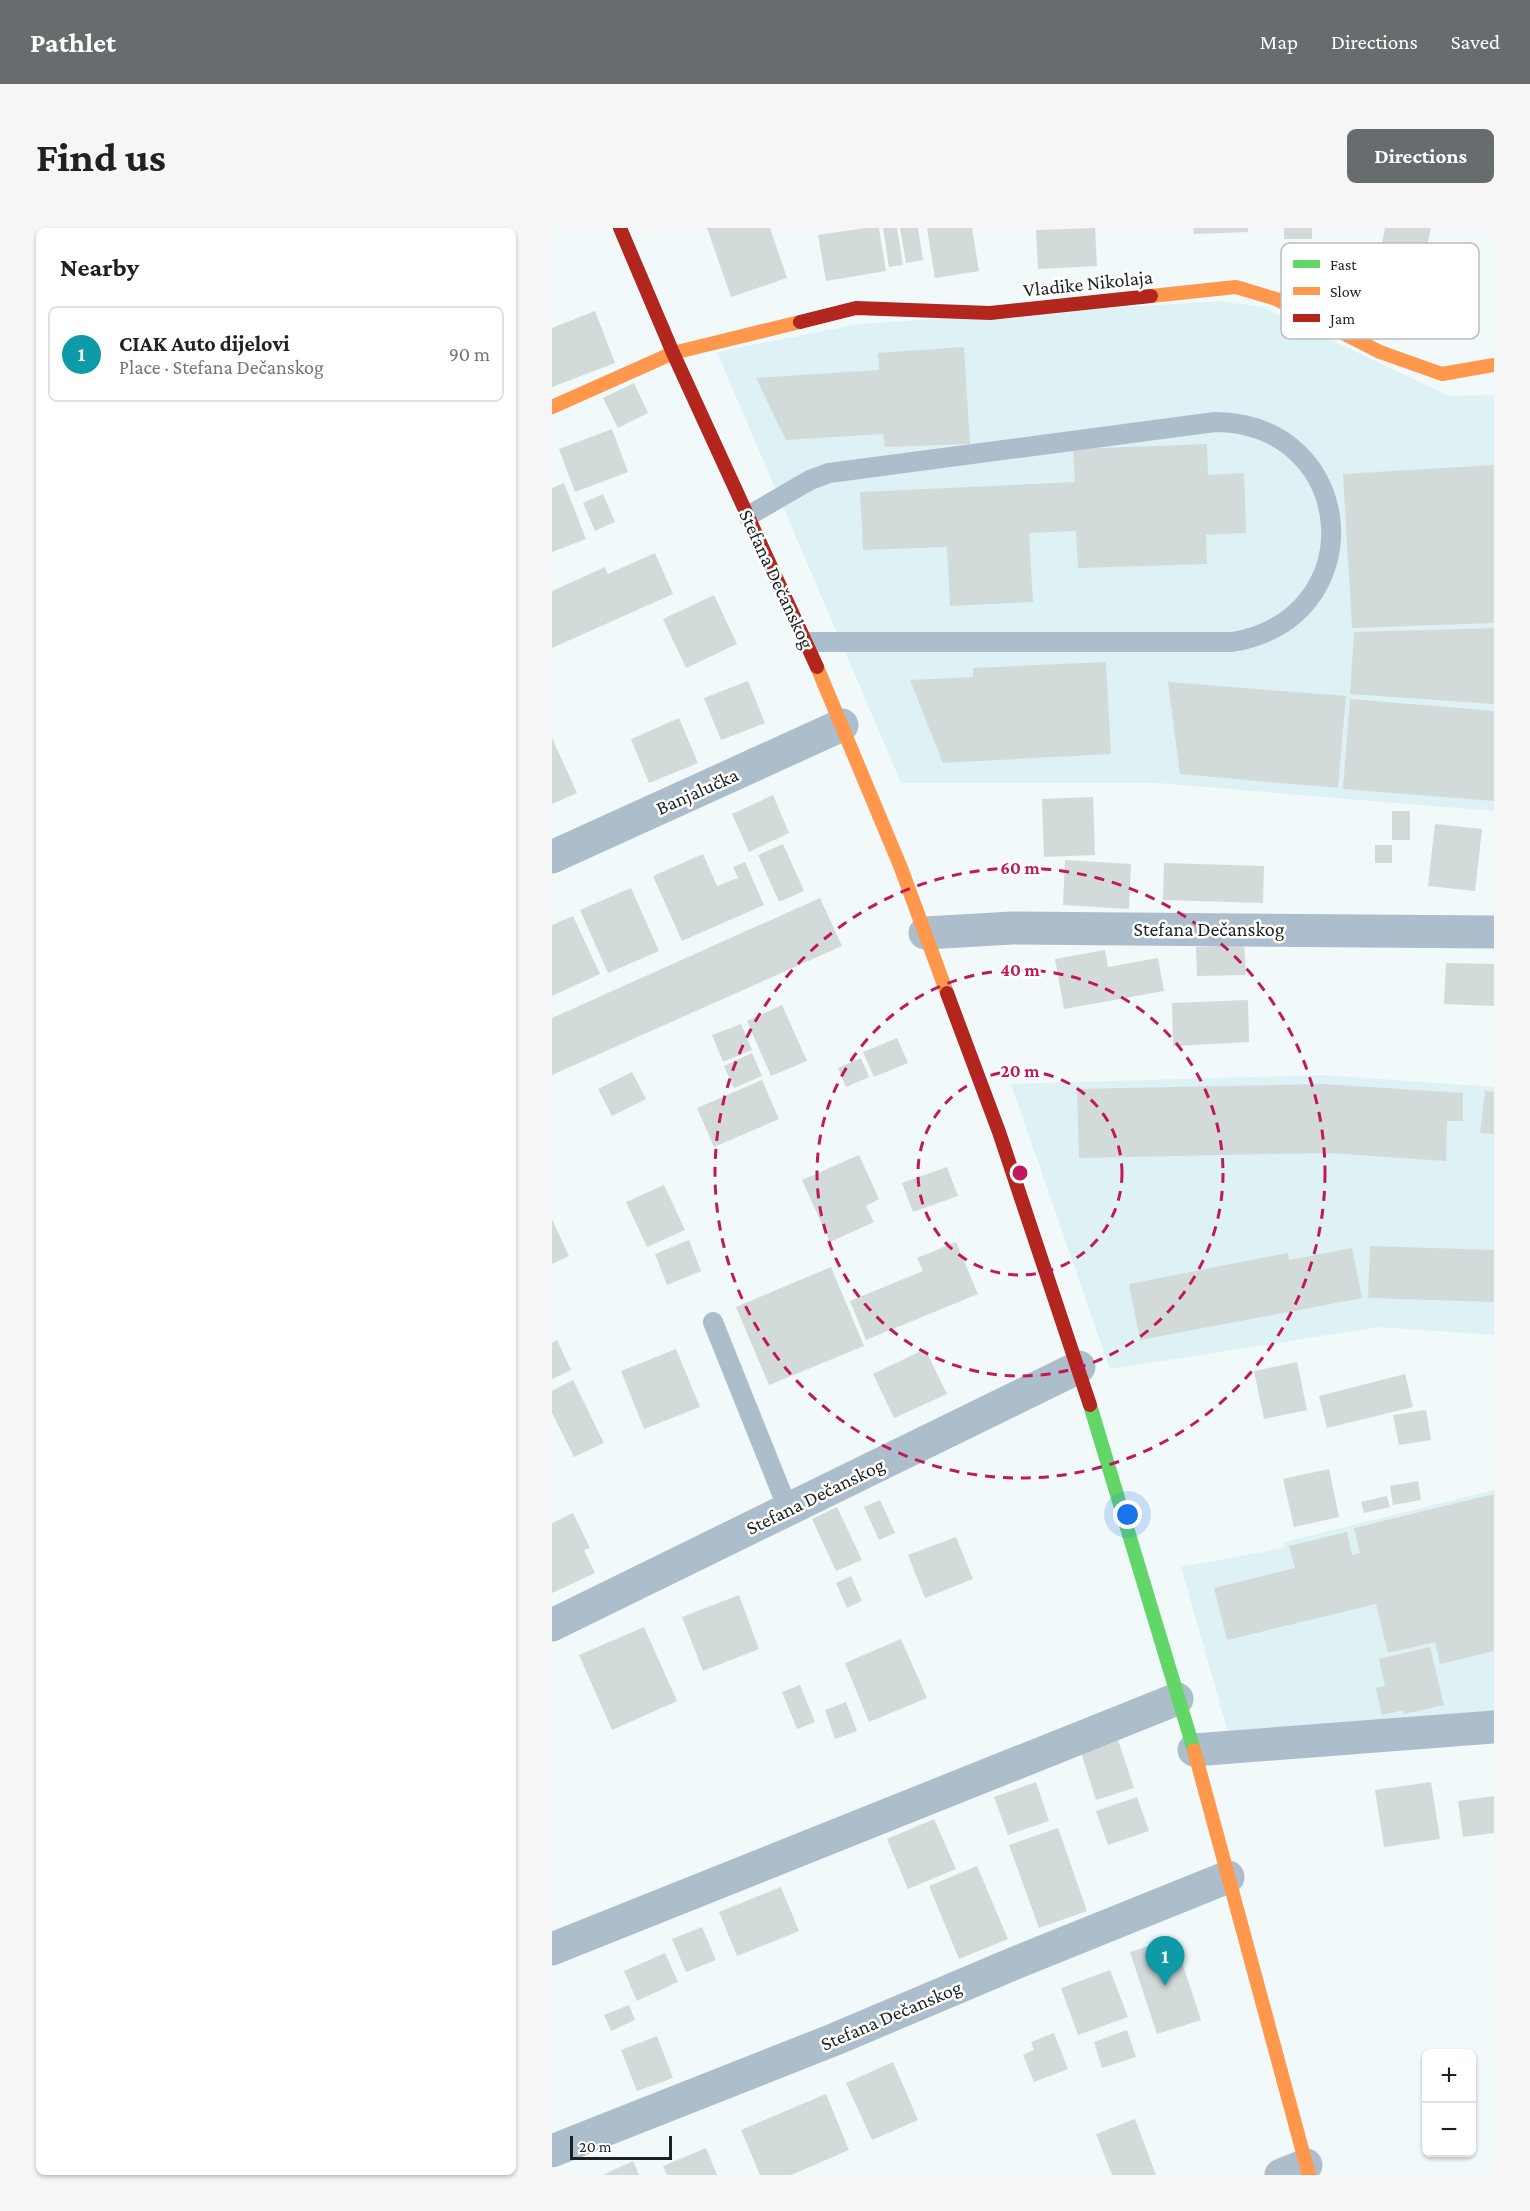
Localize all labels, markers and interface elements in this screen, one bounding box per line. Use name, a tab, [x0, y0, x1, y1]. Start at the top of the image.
text: Pathlet	[30, 27, 116, 58]
text: Map	[1260, 30, 1298, 54]
text: Directions	[1331, 30, 1418, 54]
text: Saved	[1451, 30, 1500, 54]
button: Directions	[1347, 129, 1494, 183]
text: Find us	[36, 133, 166, 180]
legend	[1281, 243, 1479, 339]
text: Nearby	[60, 253, 139, 282]
text: Fast	[1330, 256, 1357, 273]
street label: Vladike Nikolaja	[1022, 265, 1154, 302]
text: Slow	[1330, 283, 1362, 300]
text: Jam	[1328, 310, 1355, 328]
text: CIAK Auto dijelovi	[119, 331, 290, 356]
text: 1	[78, 343, 85, 365]
text: 90 m	[449, 343, 490, 365]
text: Place · Stefana Dečanskog	[119, 356, 324, 378]
street label: Stefana Dečanskog	[734, 506, 819, 653]
street label: Banjalučka	[652, 763, 742, 820]
text: 60 m	[1000, 858, 1040, 878]
street label: Stefana Dečanskog	[1134, 918, 1285, 941]
text: 40 m	[1000, 960, 1040, 980]
text: 20 m	[1001, 1061, 1040, 1081]
centre of rings	[1010, 1163, 1030, 1183]
street label: Stefana Dečanskog	[742, 1453, 888, 1540]
your location	[1113, 1500, 1142, 1529]
pin: 1	[1146, 1936, 1184, 1986]
street label: Stefana Dečanskog	[817, 1975, 965, 2056]
map controls	[1422, 2049, 1476, 2157]
button: +	[1422, 2049, 1476, 2103]
button: −	[1422, 2103, 1476, 2157]
scale bar	[570, 2133, 672, 2160]
text: 20 m	[579, 2138, 612, 2155]

